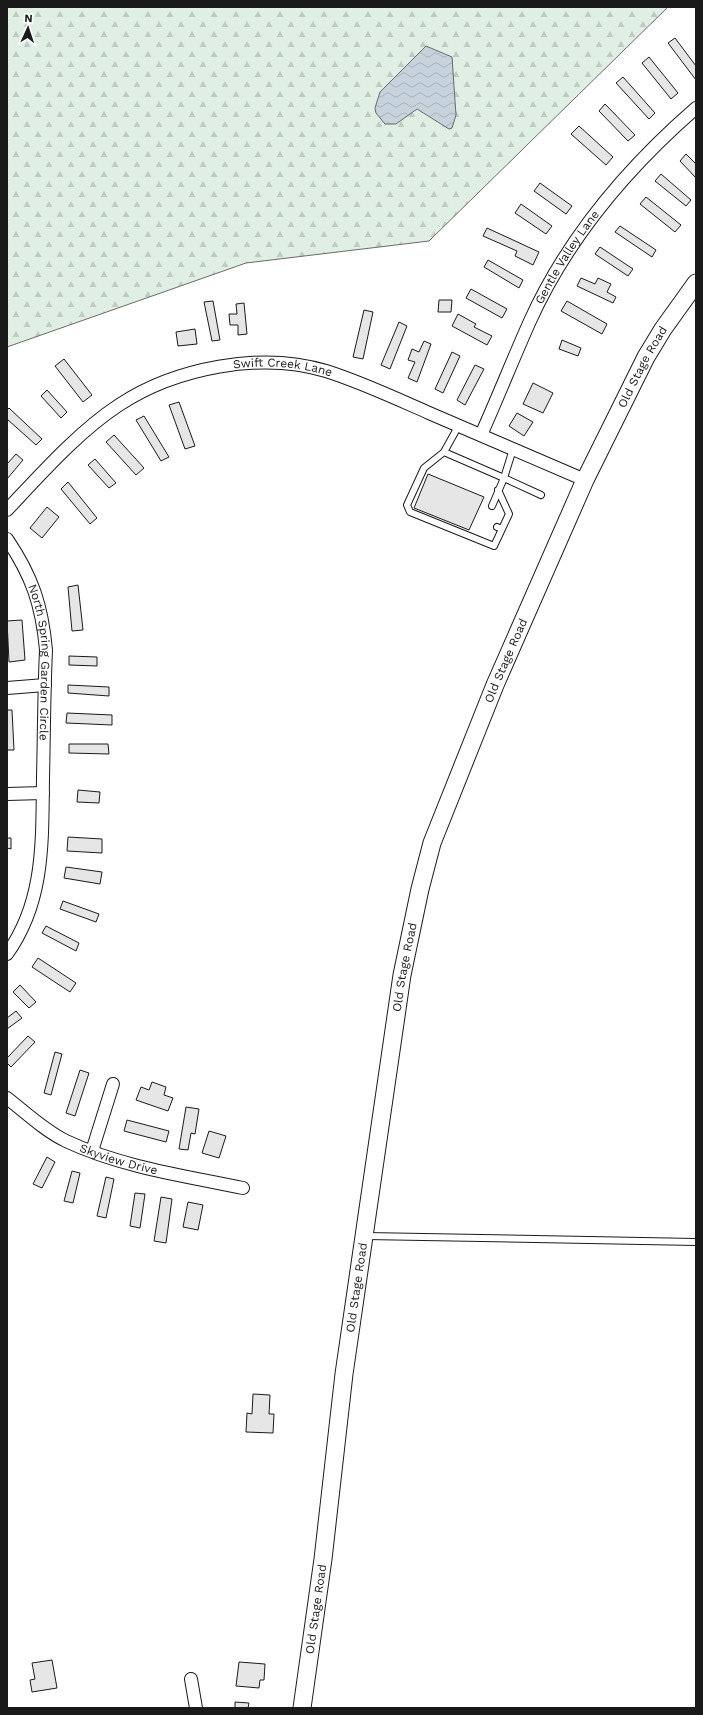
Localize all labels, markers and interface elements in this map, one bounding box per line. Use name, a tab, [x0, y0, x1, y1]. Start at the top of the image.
north arrow	[8, 8, 48, 48]
text: N	[24, 12, 33, 25]
street label: Gentle Valley Lane	[532, 207, 602, 306]
street label: Old Stage Road	[615, 324, 670, 410]
street label: Swift Creek Lane	[232, 355, 334, 380]
street label: North Spring Garden Circle	[25, 582, 53, 741]
street label: Old Stage Road	[482, 616, 530, 705]
street label: Old Stage Road	[390, 921, 420, 1013]
street label: Skyview Drive	[78, 1141, 159, 1177]
street label: Old Stage Road	[343, 1242, 370, 1333]
street label: Old Stage Road	[303, 1563, 329, 1655]

